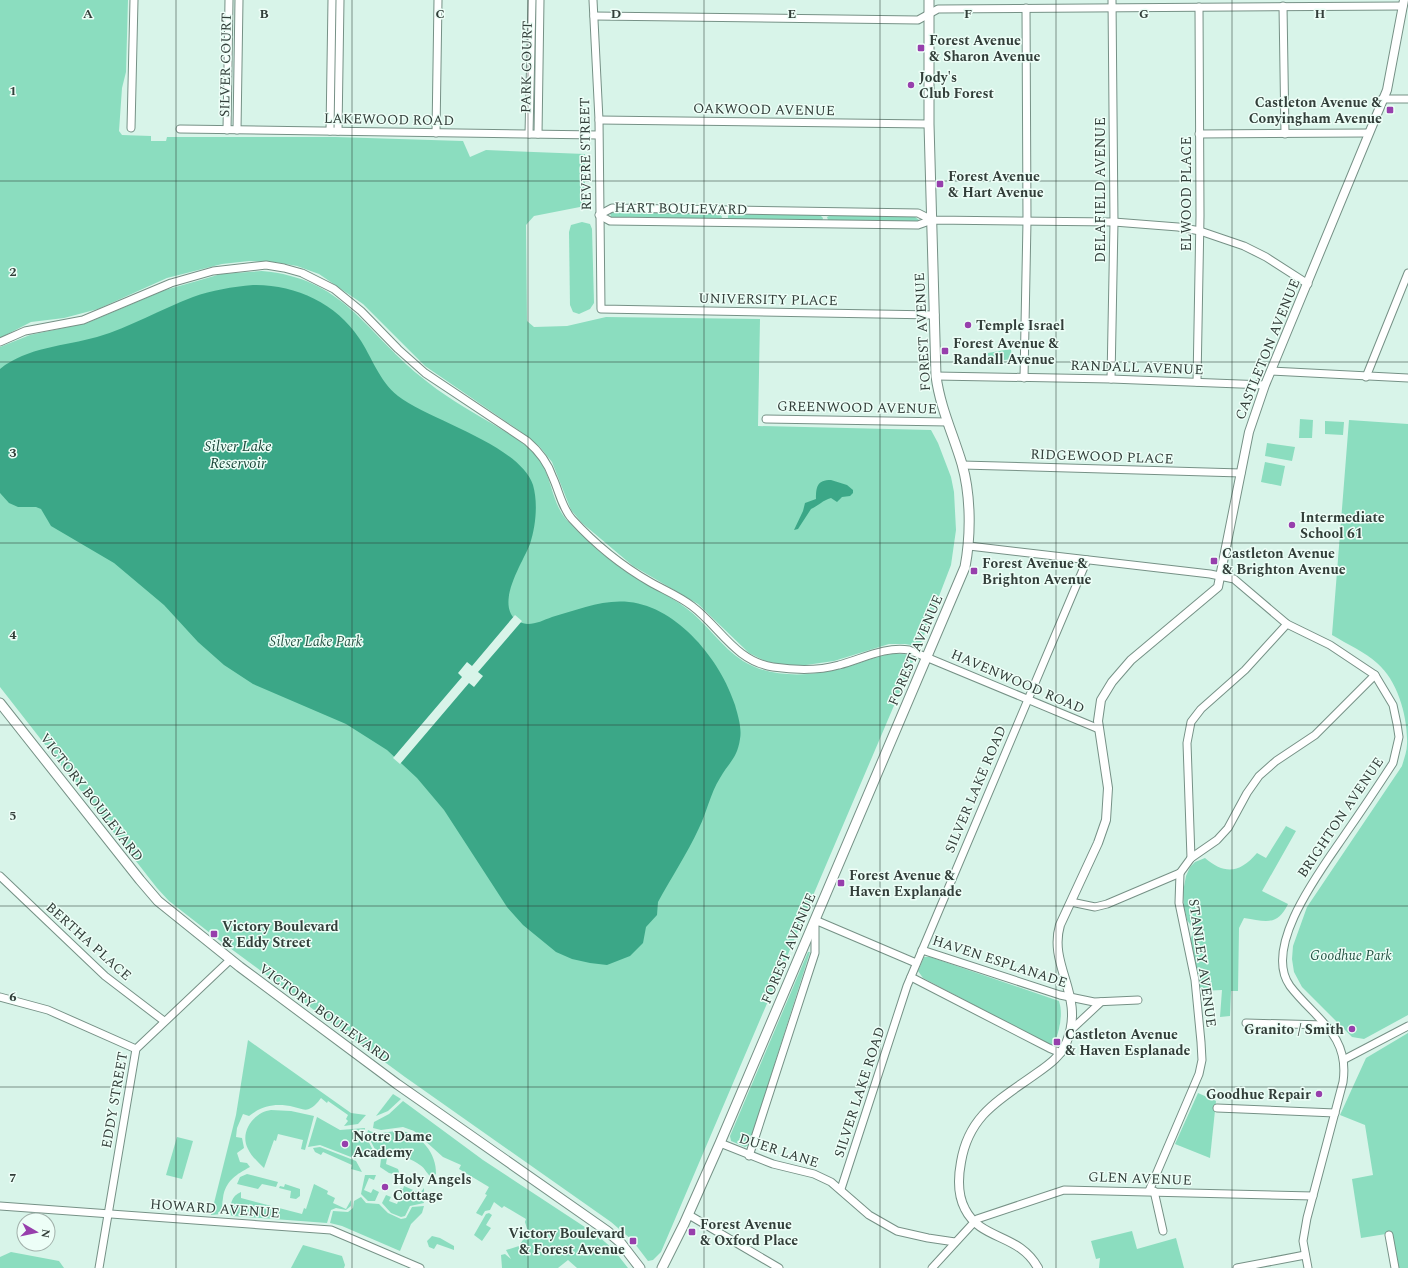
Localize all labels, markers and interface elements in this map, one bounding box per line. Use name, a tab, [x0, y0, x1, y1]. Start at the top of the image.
text: A	[83, 4, 93, 24]
text: B	[259, 4, 269, 24]
text: C	[435, 4, 445, 24]
text: D	[611, 4, 621, 24]
text: E	[788, 4, 797, 24]
text: F	[964, 4, 972, 24]
text: G	[1139, 4, 1149, 24]
text: H	[1315, 4, 1326, 24]
street label: SILVER COURT	[214, 13, 237, 117]
street label: PARK COURT	[515, 21, 538, 113]
place label: Forest Avenue & Sharon Avenue	[929, 30, 1041, 67]
marker: Forest Avenue & Sharon Avenue	[916, 43, 926, 53]
place label: Jody's Club Forest	[919, 67, 995, 104]
marker: Jody's Club Forest	[906, 80, 916, 90]
text: 1	[9, 81, 17, 101]
place label: Castleton Avenue & Conyingham Avenue	[1249, 92, 1382, 129]
street label: REVERE STREET	[574, 97, 597, 211]
street label: OAKWOOD AVENUE	[693, 98, 835, 121]
marker: Castleton Avenue & Conyingham Avenue	[1385, 105, 1395, 115]
street label: LAKEWOOD ROAD	[324, 108, 454, 131]
street label: DELAFIELD AVENUE	[1090, 117, 1111, 263]
street label: ELWOOD PLACE	[1176, 136, 1197, 252]
place label: Forest Avenue & Hart Avenue	[948, 166, 1044, 203]
marker: Forest Avenue & Hart Avenue	[935, 179, 945, 189]
street label: HART BOULEVARD	[614, 197, 748, 220]
text: 2	[9, 262, 17, 282]
street label: FOREST AVENUE	[909, 272, 936, 392]
street label: CASTLETON AVENUE	[1229, 275, 1305, 423]
street label: UNIVERSITY PLACE	[698, 288, 838, 311]
place label: Temple Israel	[976, 315, 1065, 336]
marker: Temple Israel	[963, 320, 973, 330]
place label: Forest Avenue & Randall Avenue	[953, 333, 1059, 370]
marker: Forest Avenue & Randall Avenue	[940, 346, 950, 356]
street label: RANDALL AVENUE	[1070, 355, 1204, 380]
street label: GREENWOOD AVENUE	[777, 396, 937, 419]
water label: Silver Lake Reservoir	[204, 435, 272, 475]
text: 3	[9, 443, 17, 463]
street label: RIDGEWOOD PLACE	[1030, 444, 1174, 469]
place label: Intermediate School 61	[1300, 507, 1385, 544]
marker: Intermediate School 61	[1287, 520, 1297, 530]
place label: Castleton Avenue & Brighton Avenue	[1222, 543, 1346, 580]
place label: Forest Avenue & Brighton Avenue	[982, 553, 1092, 590]
marker: Castleton Avenue & Brighton Avenue	[1209, 556, 1219, 566]
marker: Forest Avenue & Brighton Avenue	[969, 566, 979, 576]
street label: FOREST AVENUE	[883, 591, 948, 709]
text: 4	[9, 625, 17, 645]
park label: Silver Lake Park	[270, 631, 363, 652]
street label: HAVENWOOD ROAD	[948, 644, 1088, 719]
street label: SILVER LAKE ROAD	[939, 722, 1012, 856]
street label: VICTORY BOULEVARD	[35, 729, 149, 866]
street label: BRIGHTON AVENUE	[1292, 753, 1389, 882]
text: 5	[9, 806, 17, 826]
place label: Forest Avenue & Haven Explanade	[849, 865, 962, 902]
marker: Forest Avenue & Haven Explanade	[836, 878, 846, 888]
street label: FOREST AVENUE	[756, 889, 821, 1007]
street label: BERTHA PLACE	[41, 897, 136, 986]
street label: STANLEY AVENUE	[1183, 897, 1222, 1029]
place label: Victory Boulevard & Eddy Street	[222, 916, 339, 953]
marker: Victory Boulevard & Eddy Street	[209, 929, 219, 939]
street label: HAVEN ESPLANADE	[930, 930, 1070, 993]
park label: Goodhue Park	[1310, 945, 1392, 966]
street label: VICTORY BOULEVARD	[255, 958, 395, 1068]
text: 6	[9, 987, 17, 1007]
place label: Granito / Smith	[1244, 1019, 1344, 1040]
street label: SILVER LAKE ROAD	[828, 1024, 891, 1160]
place label: Castleton Avenue & Haven Esplanade	[1065, 1024, 1191, 1061]
marker: Granito / Smith	[1347, 1024, 1357, 1034]
marker: Castleton Avenue & Haven Esplanade	[1052, 1037, 1062, 1047]
street label: EDDY STREET	[96, 1050, 133, 1150]
place label: Goodhue Repair	[1206, 1084, 1311, 1105]
marker: Goodhue Repair	[1314, 1089, 1324, 1099]
place label: Notre Dame Academy	[353, 1126, 432, 1163]
street label: DUER LANE	[736, 1128, 822, 1173]
marker: Notre Dame Academy	[340, 1139, 350, 1149]
street label: GLEN AVENUE	[1088, 1166, 1192, 1191]
text: 7	[9, 1168, 17, 1188]
place label: Holy Angels Cottage	[393, 1169, 472, 1206]
marker: Holy Angels Cottage	[380, 1182, 390, 1192]
street label: HOWARD AVENUE	[149, 1193, 280, 1224]
north arrow	[16, 1212, 56, 1252]
place label: Forest Avenue & Oxford Place	[700, 1214, 798, 1251]
place label: Victory Boulevard & Forest Avenue	[508, 1223, 625, 1260]
marker: Forest Avenue & Oxford Place	[687, 1227, 697, 1237]
text: N	[36, 1228, 54, 1239]
marker: Victory Boulevard & Forest Avenue	[628, 1236, 638, 1246]

